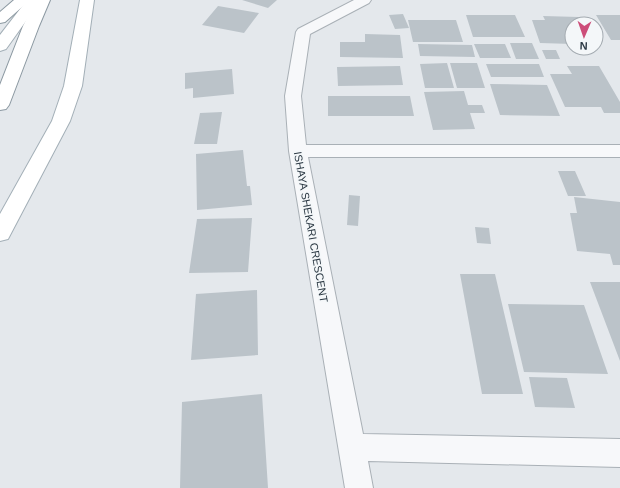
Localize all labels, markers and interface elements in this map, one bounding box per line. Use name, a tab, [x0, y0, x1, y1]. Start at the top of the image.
north arrow	[564, 16, 604, 56]
text: N	[579, 40, 588, 52]
street label: ISHAYA SHEKARI CRESCENT	[292, 151, 330, 304]

